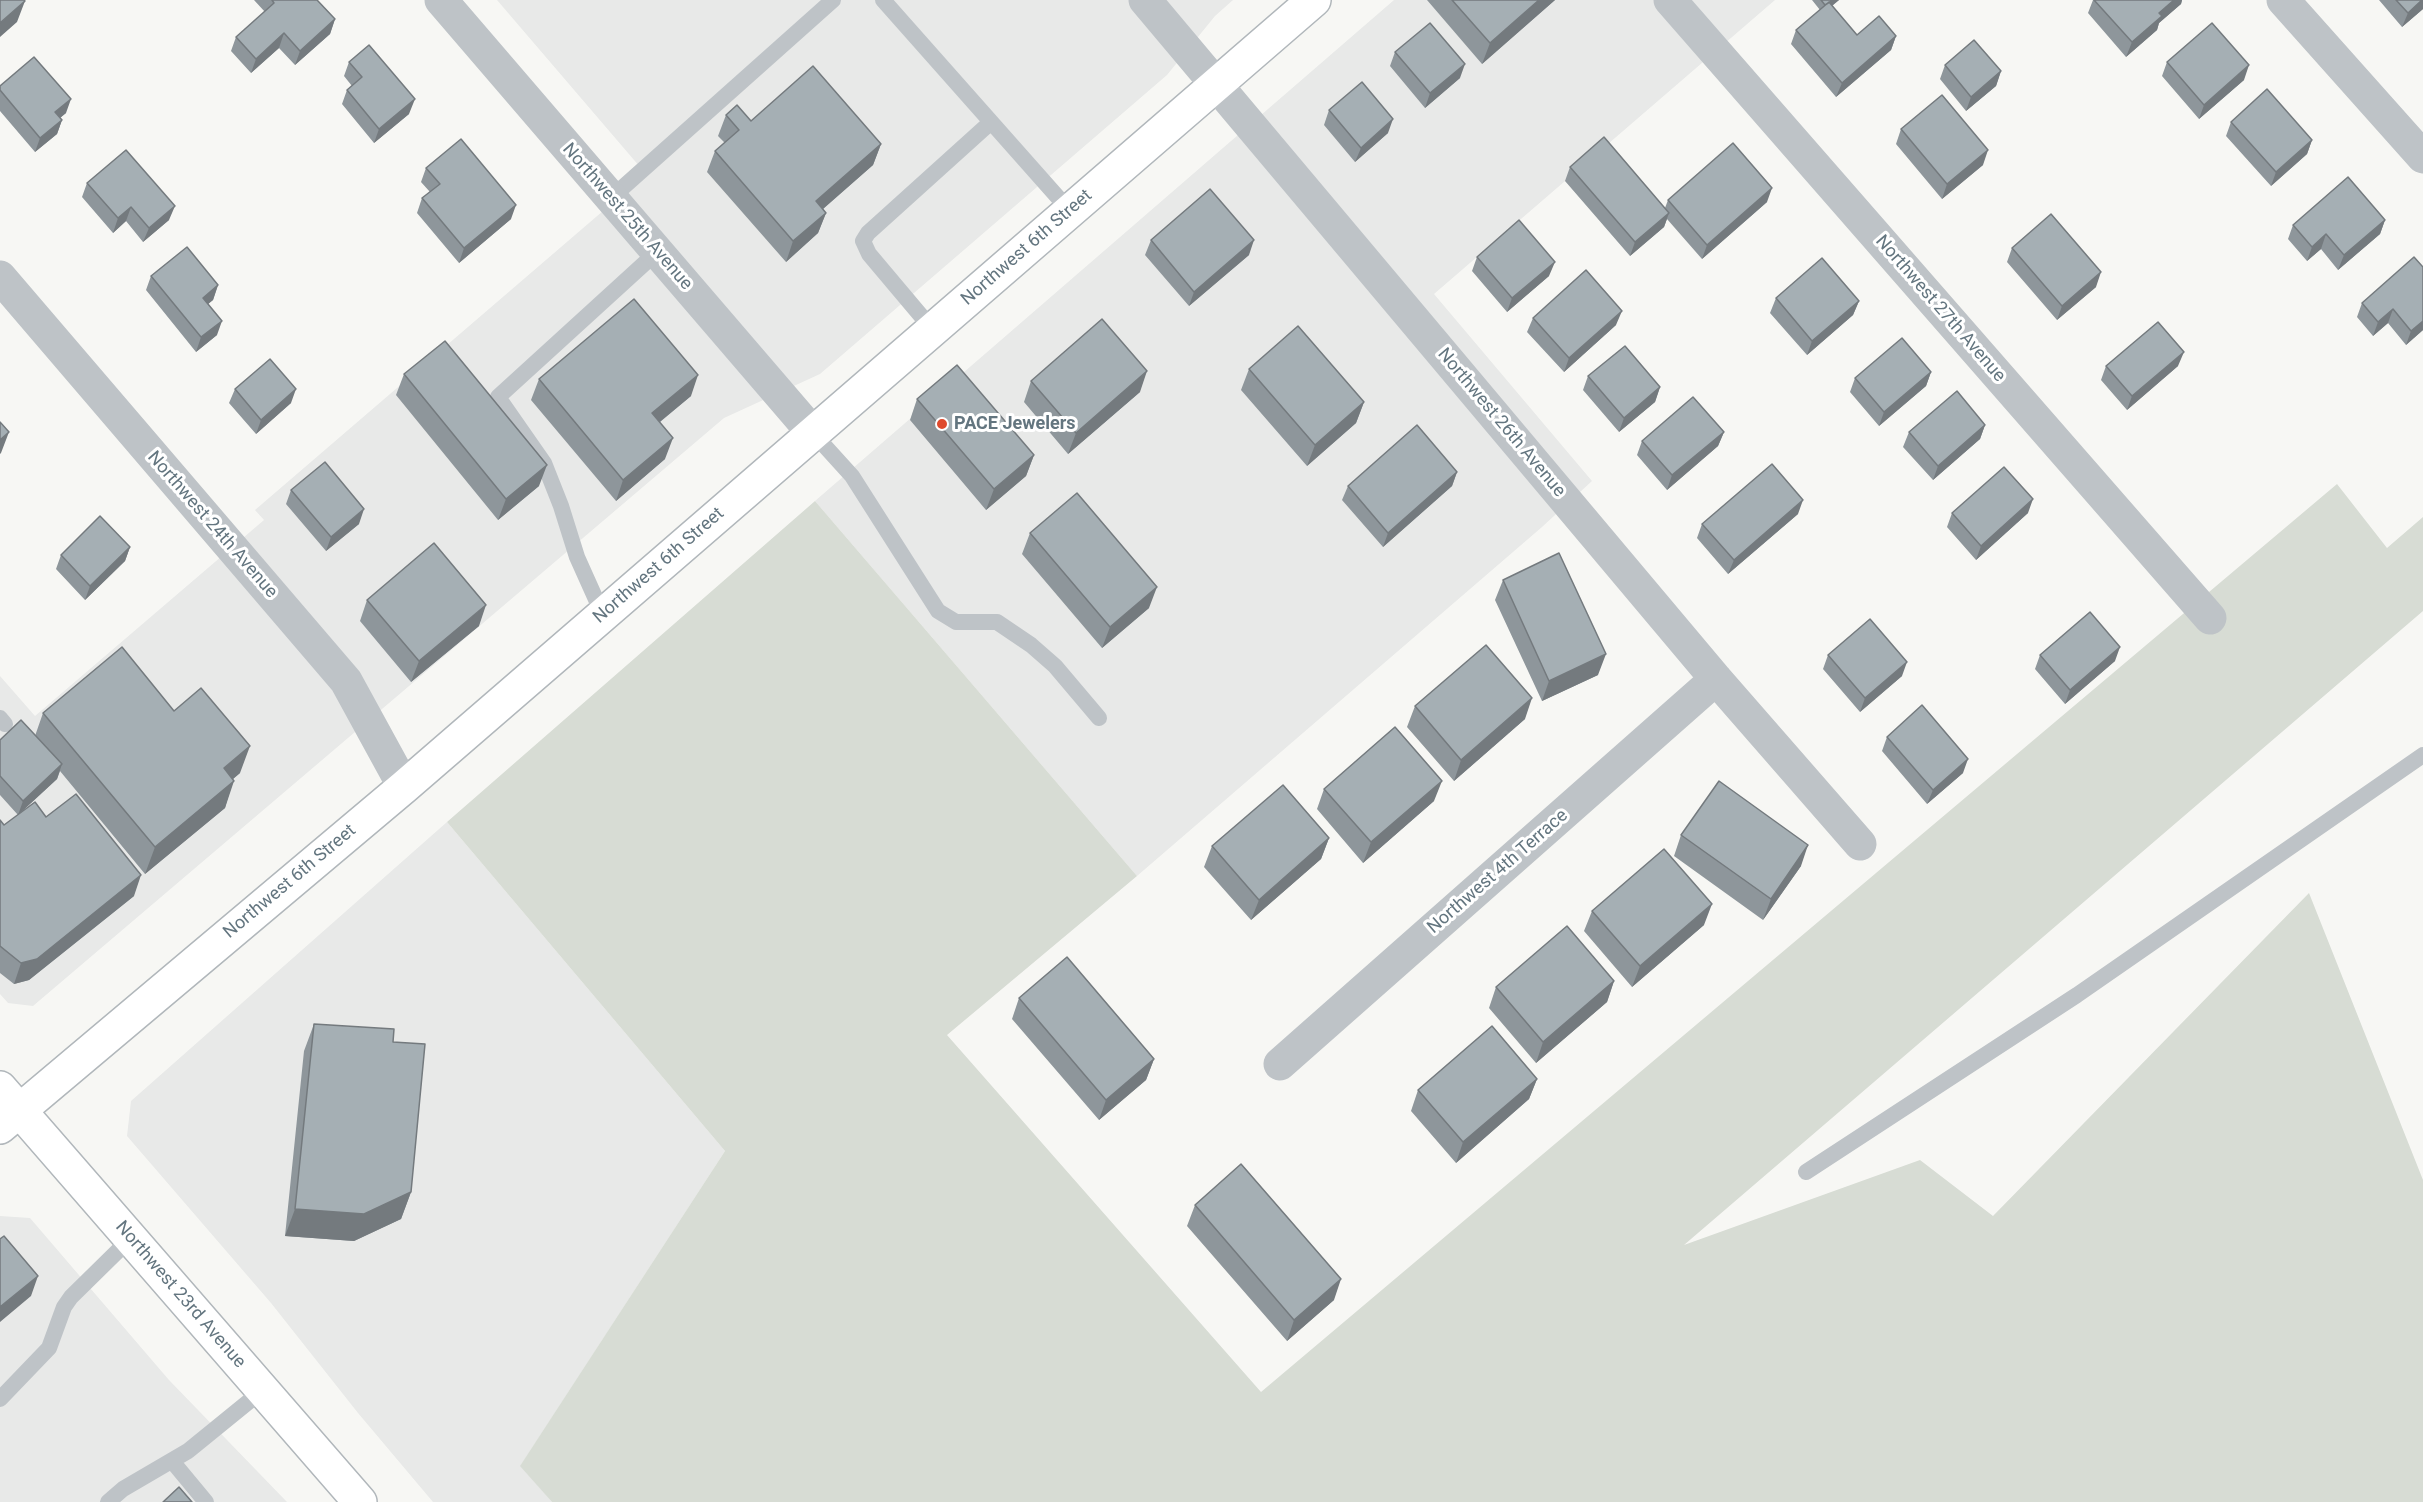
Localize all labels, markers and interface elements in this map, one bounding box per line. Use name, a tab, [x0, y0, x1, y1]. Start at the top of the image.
street label: Northwest 25th Avenue	[557, 139, 697, 295]
street label: Northwest 6th Street	[957, 185, 1097, 311]
street label: Northwest 27th Avenue	[1870, 231, 2010, 387]
street label: Northwest 26th Avenue	[1432, 344, 1570, 502]
place label: PACE Jewelers	[954, 413, 1076, 435]
marker: PACE Jewelers	[935, 417, 949, 431]
street label: Northwest 24th Avenue	[142, 447, 282, 603]
street label: Northwest 6th Street	[589, 503, 729, 629]
street label: Northwest 4th Terrace	[1424, 805, 1572, 939]
street label: Northwest 6th Street	[219, 820, 361, 944]
street label: Northwest 23rd Avenue	[110, 1217, 250, 1373]

